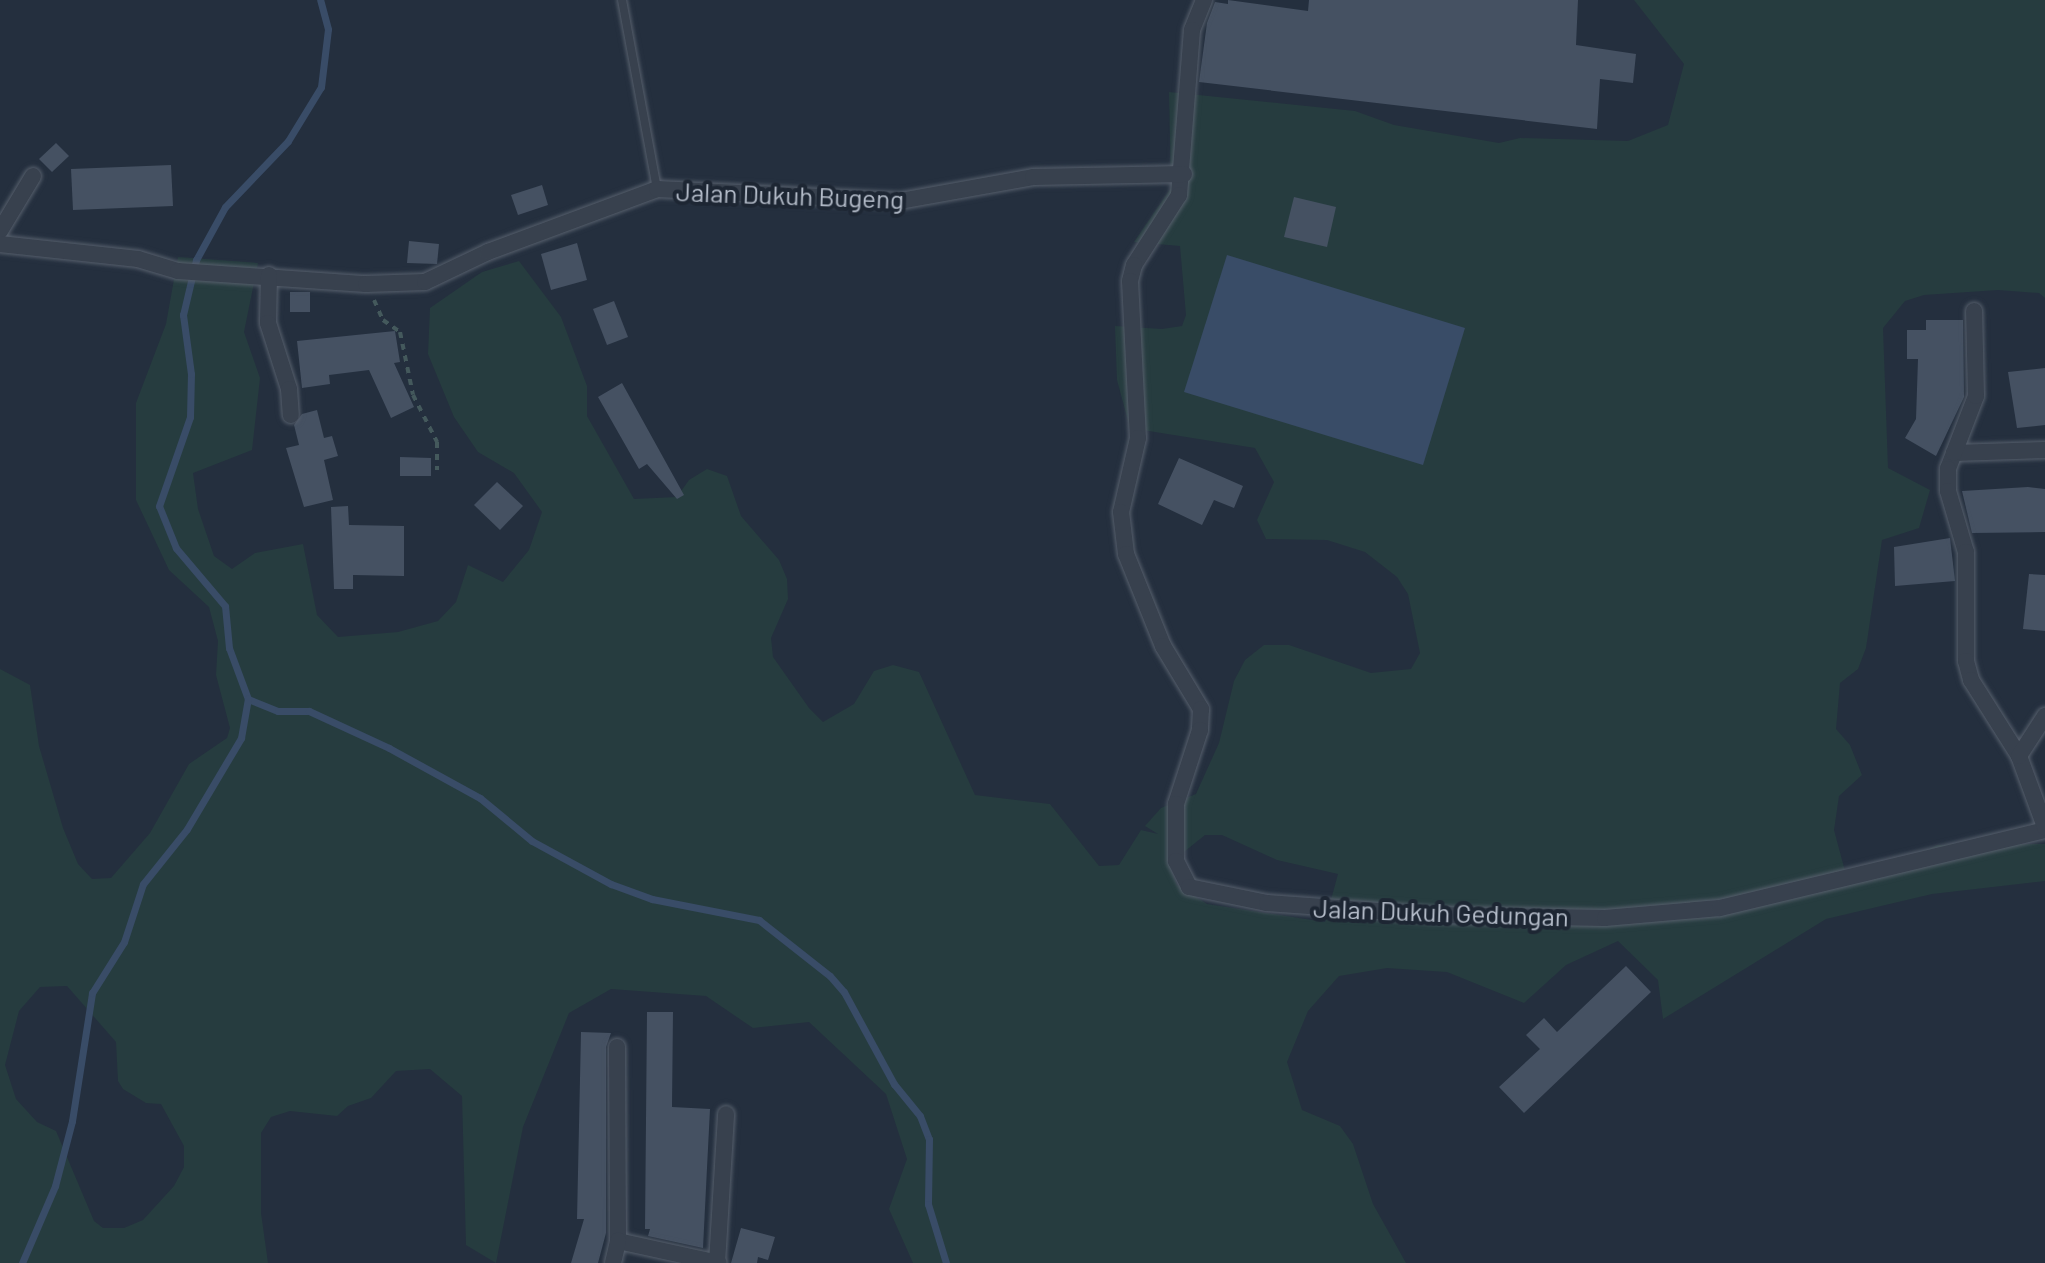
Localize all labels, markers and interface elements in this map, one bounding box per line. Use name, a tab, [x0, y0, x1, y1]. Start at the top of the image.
street label: Jalan Dukuh Bugeng	[675, 175, 905, 215]
street label: Jalan Dukuh Gedungan	[1313, 892, 1569, 932]

